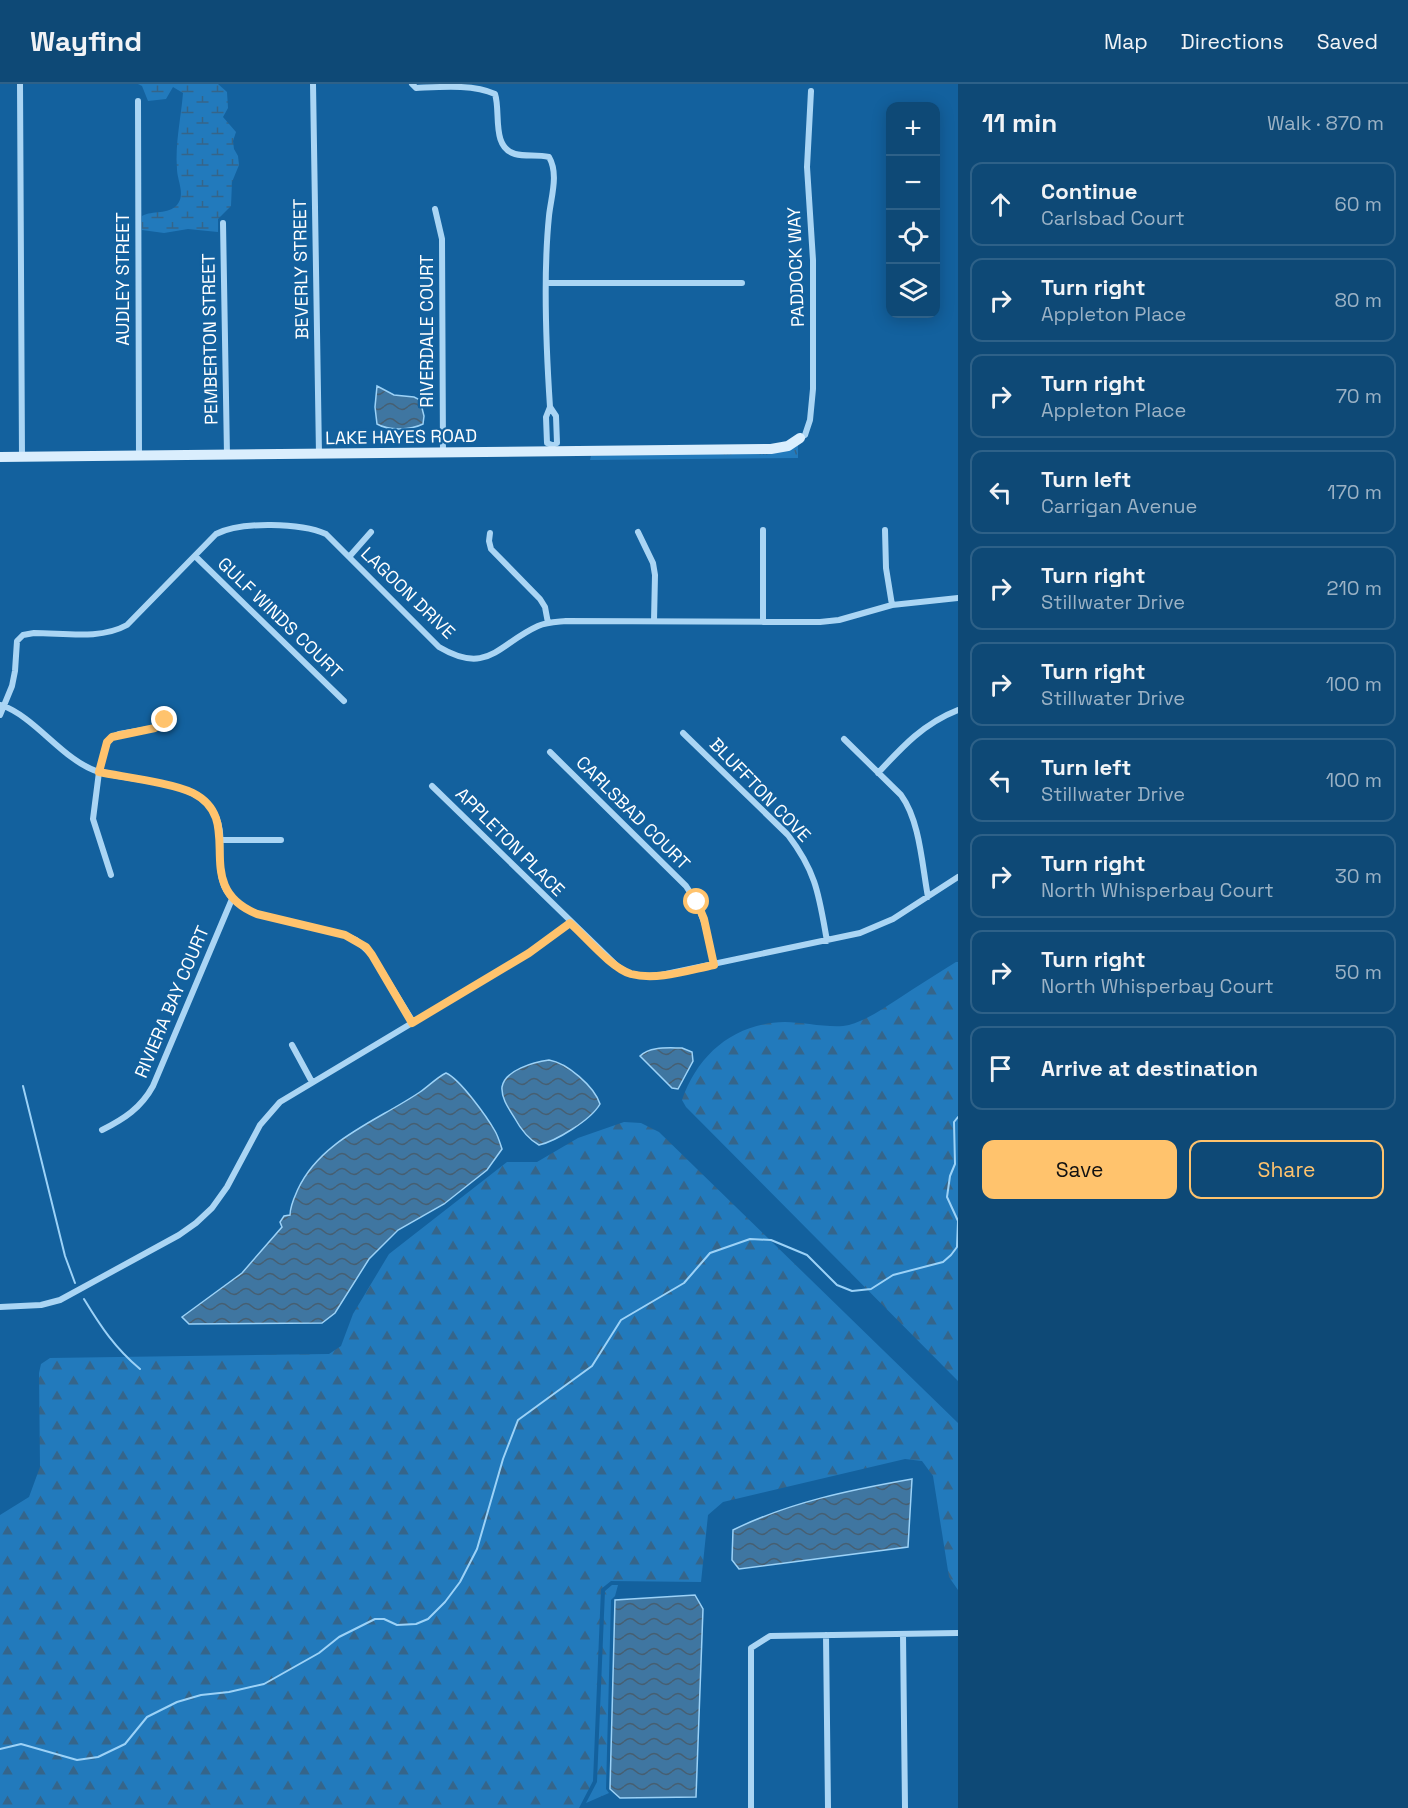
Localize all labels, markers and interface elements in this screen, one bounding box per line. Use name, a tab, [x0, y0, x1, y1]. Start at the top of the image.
text: Wayfind	[30, 23, 142, 59]
text: Map	[1104, 28, 1148, 55]
text: Directions	[1181, 28, 1284, 55]
text: Saved	[1317, 28, 1378, 55]
map controls	[886, 102, 940, 318]
button: +	[886, 102, 940, 156]
text: 11 min	[982, 106, 1057, 140]
text: Walk · 870 m	[1267, 110, 1384, 136]
button: −	[886, 156, 940, 210]
text: Continue	[1041, 177, 1137, 205]
icon: ahead	[984, 188, 1017, 221]
text: 60 m	[1335, 191, 1382, 217]
street label: BEVERLY STREET	[288, 198, 313, 340]
text: Carlsbad Court	[1041, 205, 1185, 231]
street label: PADDOCK WAY	[782, 207, 809, 327]
button: locate	[886, 210, 940, 264]
street label: AUDLEY STREET	[111, 212, 134, 346]
street label: PEMBERTON STREET	[196, 253, 222, 425]
street label: RIVERDALE COURT	[415, 254, 438, 408]
button: layers	[886, 264, 940, 318]
text: Turn right	[1041, 273, 1146, 301]
icon: right	[984, 284, 1017, 317]
text: 80 m	[1334, 287, 1382, 313]
text: Appleton Place	[1041, 301, 1186, 327]
text: Turn right	[1041, 369, 1146, 397]
icon: right	[984, 380, 1017, 413]
text: 70 m	[1336, 383, 1382, 409]
text: Appleton Place	[1041, 397, 1186, 423]
street label: LAKE HAYES ROAD	[325, 424, 477, 449]
text: Turn left	[1041, 465, 1131, 493]
icon: left	[984, 476, 1017, 509]
text: 170 m	[1327, 479, 1382, 505]
text: Carrigan Avenue	[1041, 493, 1197, 519]
street label: LAGOON DRIVE	[356, 542, 460, 643]
street label: GULF WINDS COURT	[213, 552, 348, 683]
text: Turn right	[1041, 561, 1146, 589]
icon: right	[984, 572, 1017, 605]
text: 210 m	[1326, 575, 1382, 601]
text: Stillwater Drive	[1041, 589, 1185, 615]
text: Turn right	[1041, 657, 1146, 685]
icon: right	[984, 668, 1017, 701]
text: 100 m	[1326, 671, 1382, 697]
text: Stillwater Drive	[1041, 685, 1185, 711]
route end	[151, 706, 177, 732]
street label: BLUFFTON COVE	[705, 733, 816, 847]
street label: CARLSBAD COURT	[571, 751, 696, 875]
text: Turn left	[1041, 753, 1131, 781]
icon: left	[984, 764, 1017, 797]
text: 100 m	[1326, 767, 1382, 793]
text: Stillwater Drive	[1041, 781, 1185, 807]
street label: APPLETON PLACE	[451, 782, 570, 901]
text: Turn right	[1041, 849, 1146, 877]
icon: right	[984, 860, 1017, 893]
text: 30 m	[1335, 863, 1382, 889]
text: North Whisperbay Court	[1041, 877, 1274, 903]
route start	[683, 888, 709, 914]
street label: RIVIERA BAY COURT	[129, 922, 214, 1081]
text: Turn right	[1041, 945, 1146, 973]
icon: right	[984, 956, 1017, 989]
text: 50 m	[1335, 959, 1382, 985]
text: North Whisperbay Court	[1041, 973, 1274, 999]
icon: arrive	[984, 1052, 1017, 1085]
text: Arrive at destination	[1041, 1054, 1258, 1082]
button: Save	[982, 1140, 1177, 1199]
button: Share	[1189, 1140, 1384, 1199]

